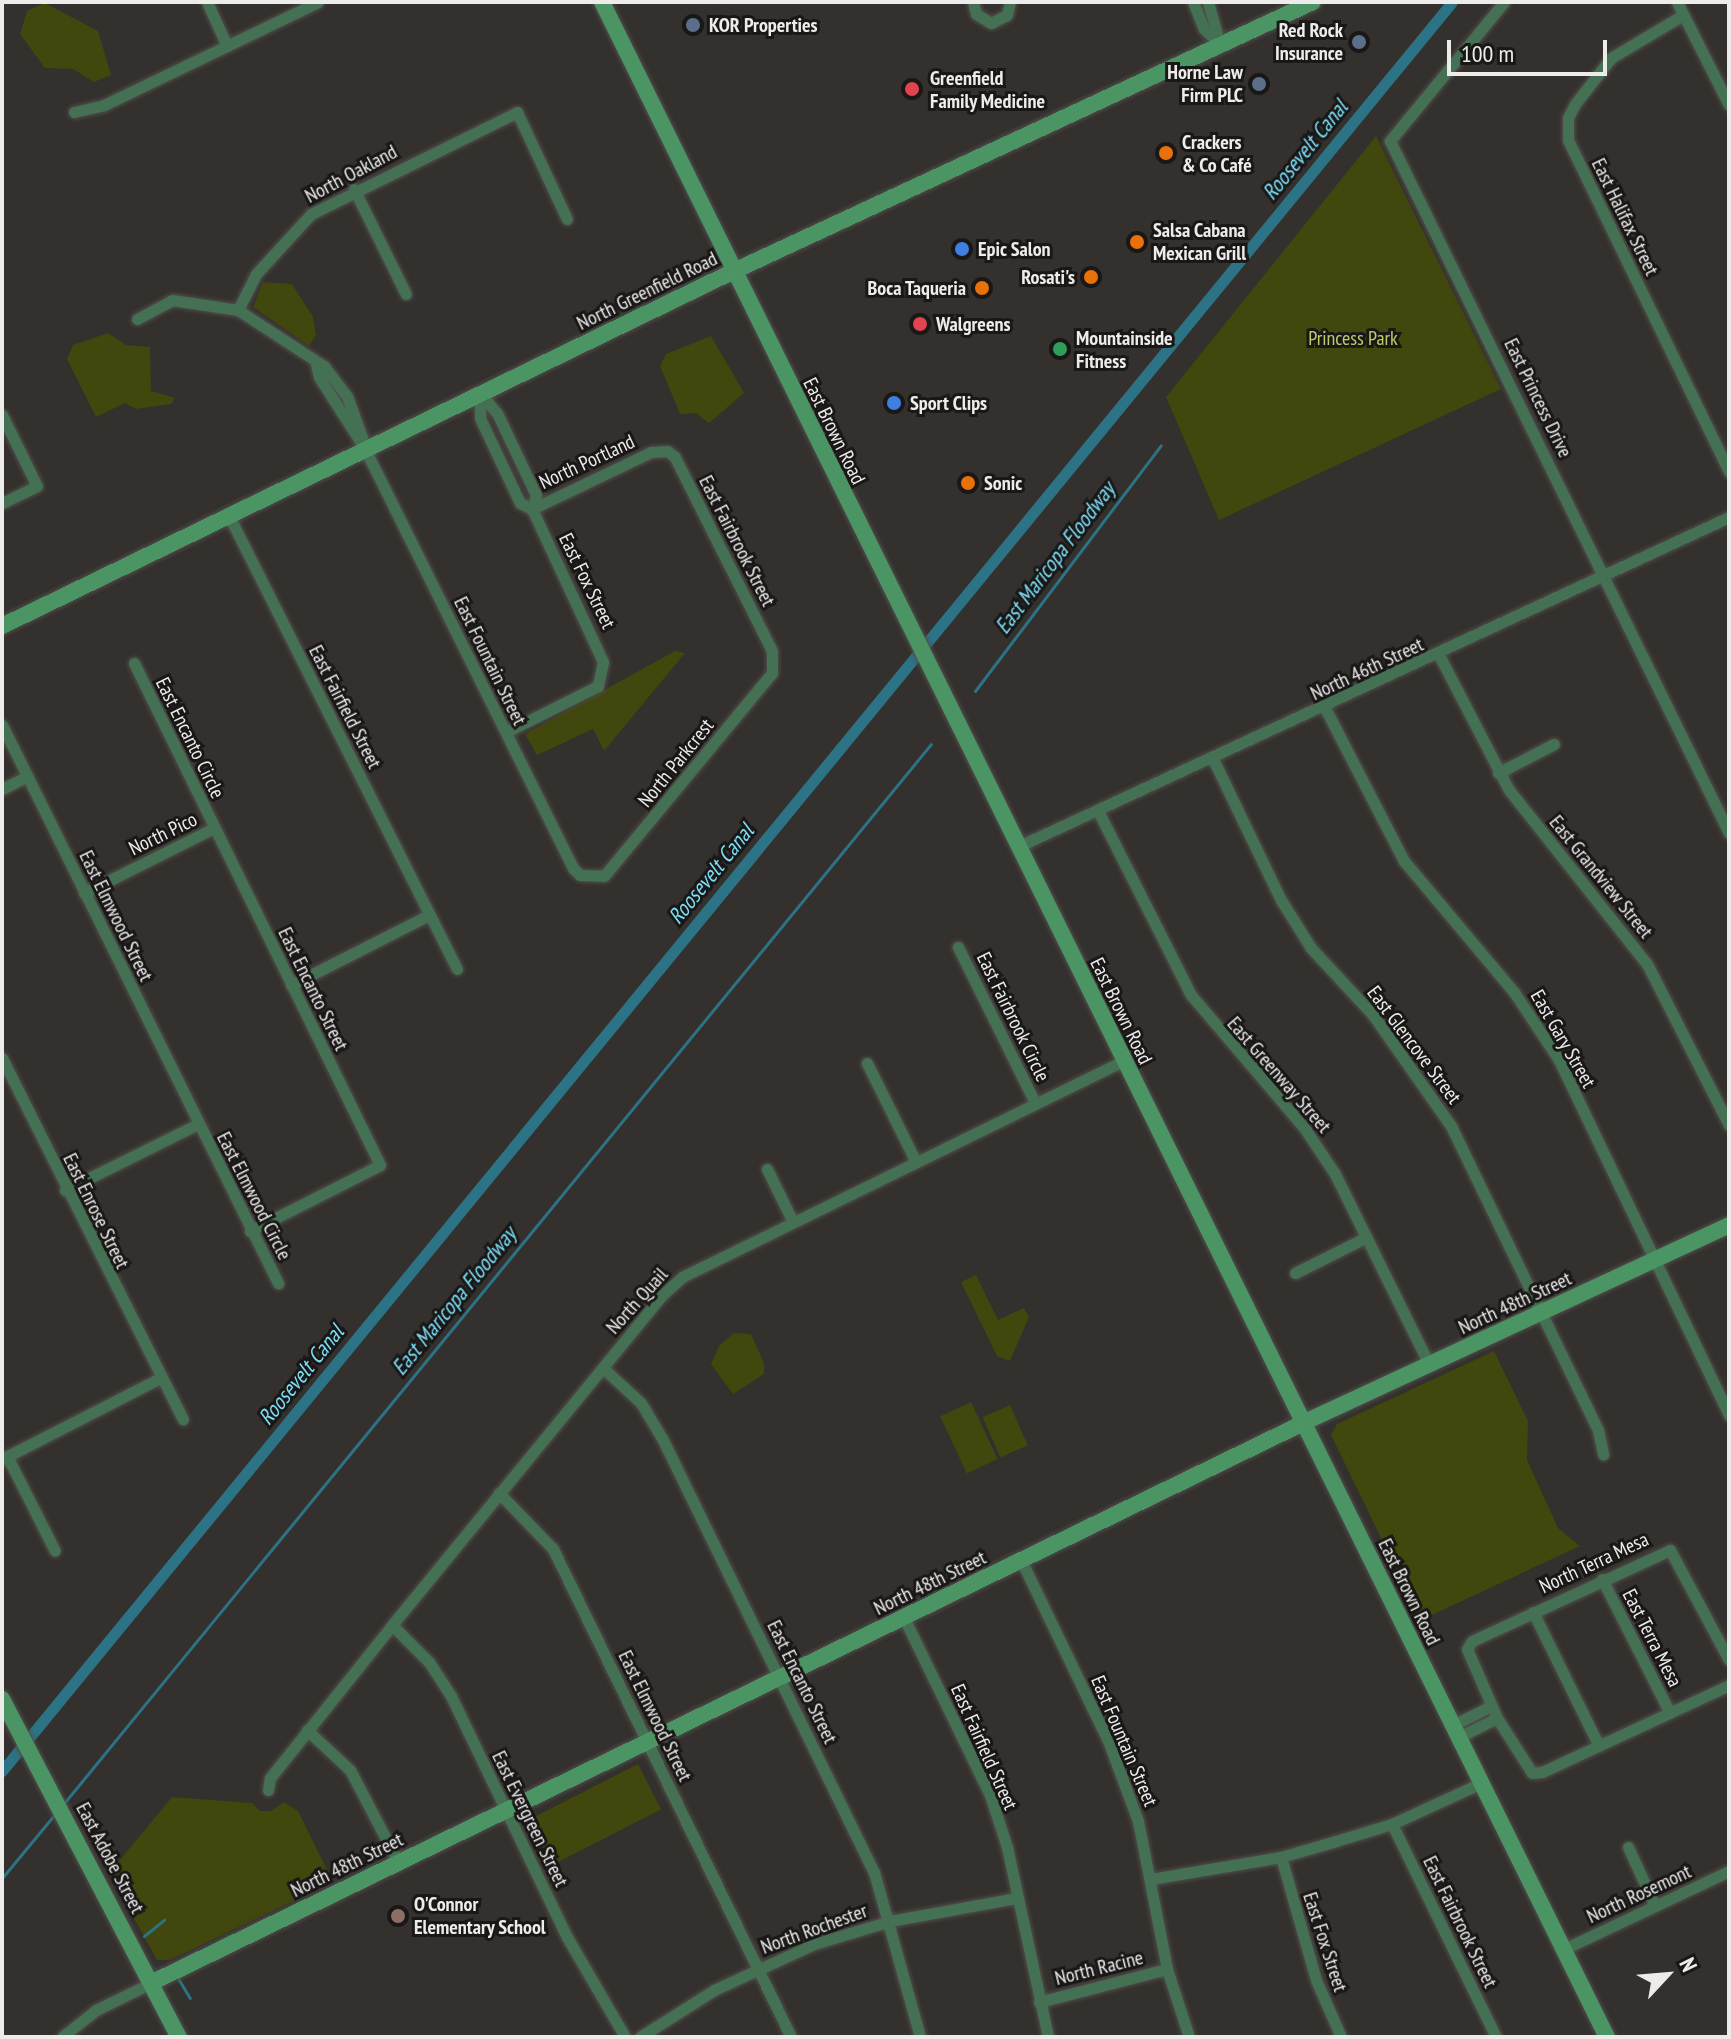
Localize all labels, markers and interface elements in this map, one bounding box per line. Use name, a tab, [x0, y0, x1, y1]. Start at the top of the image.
place label: KOR Properties	[709, 13, 818, 37]
marker: KOR Properties	[684, 16, 702, 34]
place label: Red Rock Insurance	[1275, 18, 1343, 65]
scale bar	[1451, 24, 1611, 74]
marker: Red Rock Insurance	[1350, 33, 1368, 51]
text: 100 m	[1461, 38, 1514, 69]
place label: Horne Law Firm PLC	[1167, 60, 1243, 107]
place label: Greenfield Family Medicine	[930, 66, 1046, 113]
marker: Horne Law Firm PLC	[1250, 75, 1268, 93]
marker: Greenfield Family Medicine	[901, 78, 923, 100]
water label: Roosevelt Canal	[1257, 95, 1353, 205]
place label: Crackers & Co Café	[1182, 130, 1252, 177]
street label: North Oakland	[301, 140, 401, 208]
marker: Crackers & Co Café	[1157, 144, 1175, 162]
street label: East Halifax Street	[1586, 154, 1664, 280]
place label: Salsa Cabana Mexican Grill	[1153, 218, 1246, 265]
marker: Salsa Cabana Mexican Grill	[1128, 233, 1146, 251]
place label: Epic Salon	[978, 237, 1051, 261]
marker: Epic Salon	[953, 240, 971, 258]
street label: North Greenfield Road	[573, 247, 721, 335]
place label: Rosati's	[1021, 265, 1075, 289]
marker: Rosati's	[1082, 268, 1100, 286]
place label: Boca Taqueria	[867, 276, 966, 300]
marker: Boca Taqueria	[973, 279, 991, 297]
place label: Walgreens	[936, 312, 1010, 336]
marker: Walgreens	[911, 315, 929, 333]
place label: Mountainside Fitness	[1076, 326, 1173, 373]
park label: Princess Park	[1308, 326, 1398, 350]
street label: East Princess Drive	[1499, 335, 1577, 461]
marker: Mountainside Fitness	[1051, 340, 1069, 358]
street label: East Brown Road	[798, 374, 870, 488]
place label: Sport Clips	[910, 391, 987, 415]
marker: Sport Clips	[885, 394, 903, 412]
street label: North Portland	[535, 429, 639, 495]
street label: East Fairbrook Street	[694, 471, 780, 611]
place label: Sonic	[984, 471, 1022, 495]
marker: Sonic	[959, 474, 977, 492]
water label: East Maricopa Floodway	[989, 477, 1121, 639]
street label: East Fox Street	[554, 529, 620, 633]
street label: East Fountain Street	[449, 593, 531, 729]
street label: North 46th Street	[1307, 632, 1427, 706]
street label: East Fairfield Street	[304, 641, 386, 773]
street label: East Encanto Circle	[150, 674, 230, 802]
street label: North Parkcrest	[633, 714, 719, 812]
street label: North Pico	[125, 807, 201, 861]
street label: East Grandview Street	[1544, 811, 1658, 943]
water label: Roosevelt Canal	[663, 819, 759, 929]
street label: East Elmwood Street	[74, 847, 158, 985]
street label: East Encanto Street	[273, 924, 353, 1054]
street label: East Fairbrook Circle	[971, 948, 1055, 1086]
street label: East Brown Road	[1085, 954, 1157, 1068]
street label: East Glencove Street	[1362, 981, 1466, 1109]
street label: East Gary Street	[1525, 986, 1601, 1092]
street label: East Greenway Street	[1222, 1012, 1336, 1138]
street label: East Elmwood Circle	[211, 1128, 297, 1264]
street label: East Enrose Street	[58, 1149, 134, 1273]
water label: East Maricopa Floodway	[386, 1222, 522, 1380]
street label: North Quail	[601, 1263, 673, 1339]
street label: North 48th Street	[1455, 1266, 1575, 1340]
water label: Roosevelt Canal	[253, 1320, 349, 1430]
street label: North Terra Mesa	[1535, 1527, 1653, 1599]
street label: East Brown Road	[1373, 1535, 1445, 1649]
street label: North 48th Street	[870, 1546, 990, 1620]
street label: East Terra Mesa	[1617, 1585, 1687, 1691]
street label: East Encanto Street	[762, 1617, 842, 1747]
street label: East Elmwood Street	[613, 1647, 697, 1785]
street label: East Fountain Street	[1086, 1672, 1162, 1810]
street label: East Fairfield Street	[946, 1680, 1022, 1814]
street label: East Evergreen Street	[487, 1747, 573, 1891]
street label: East Adobe Street	[71, 1798, 149, 1918]
street label: North 48th Street	[287, 1828, 407, 1902]
street label: East Fairbrook Street	[1418, 1852, 1502, 1992]
street label: North Rosemont	[1583, 1859, 1695, 1929]
street label: East Fox Street	[1298, 1889, 1352, 1995]
place label: O'Connor Elementary School	[414, 1892, 546, 1939]
street label: North Rochester	[758, 1899, 870, 1959]
marker: O'Connor Elementary School	[389, 1907, 407, 1925]
north arrow	[1627, 1935, 1707, 2015]
street label: North Racine	[1052, 1945, 1146, 1991]
text: N	[1673, 1953, 1704, 1976]

